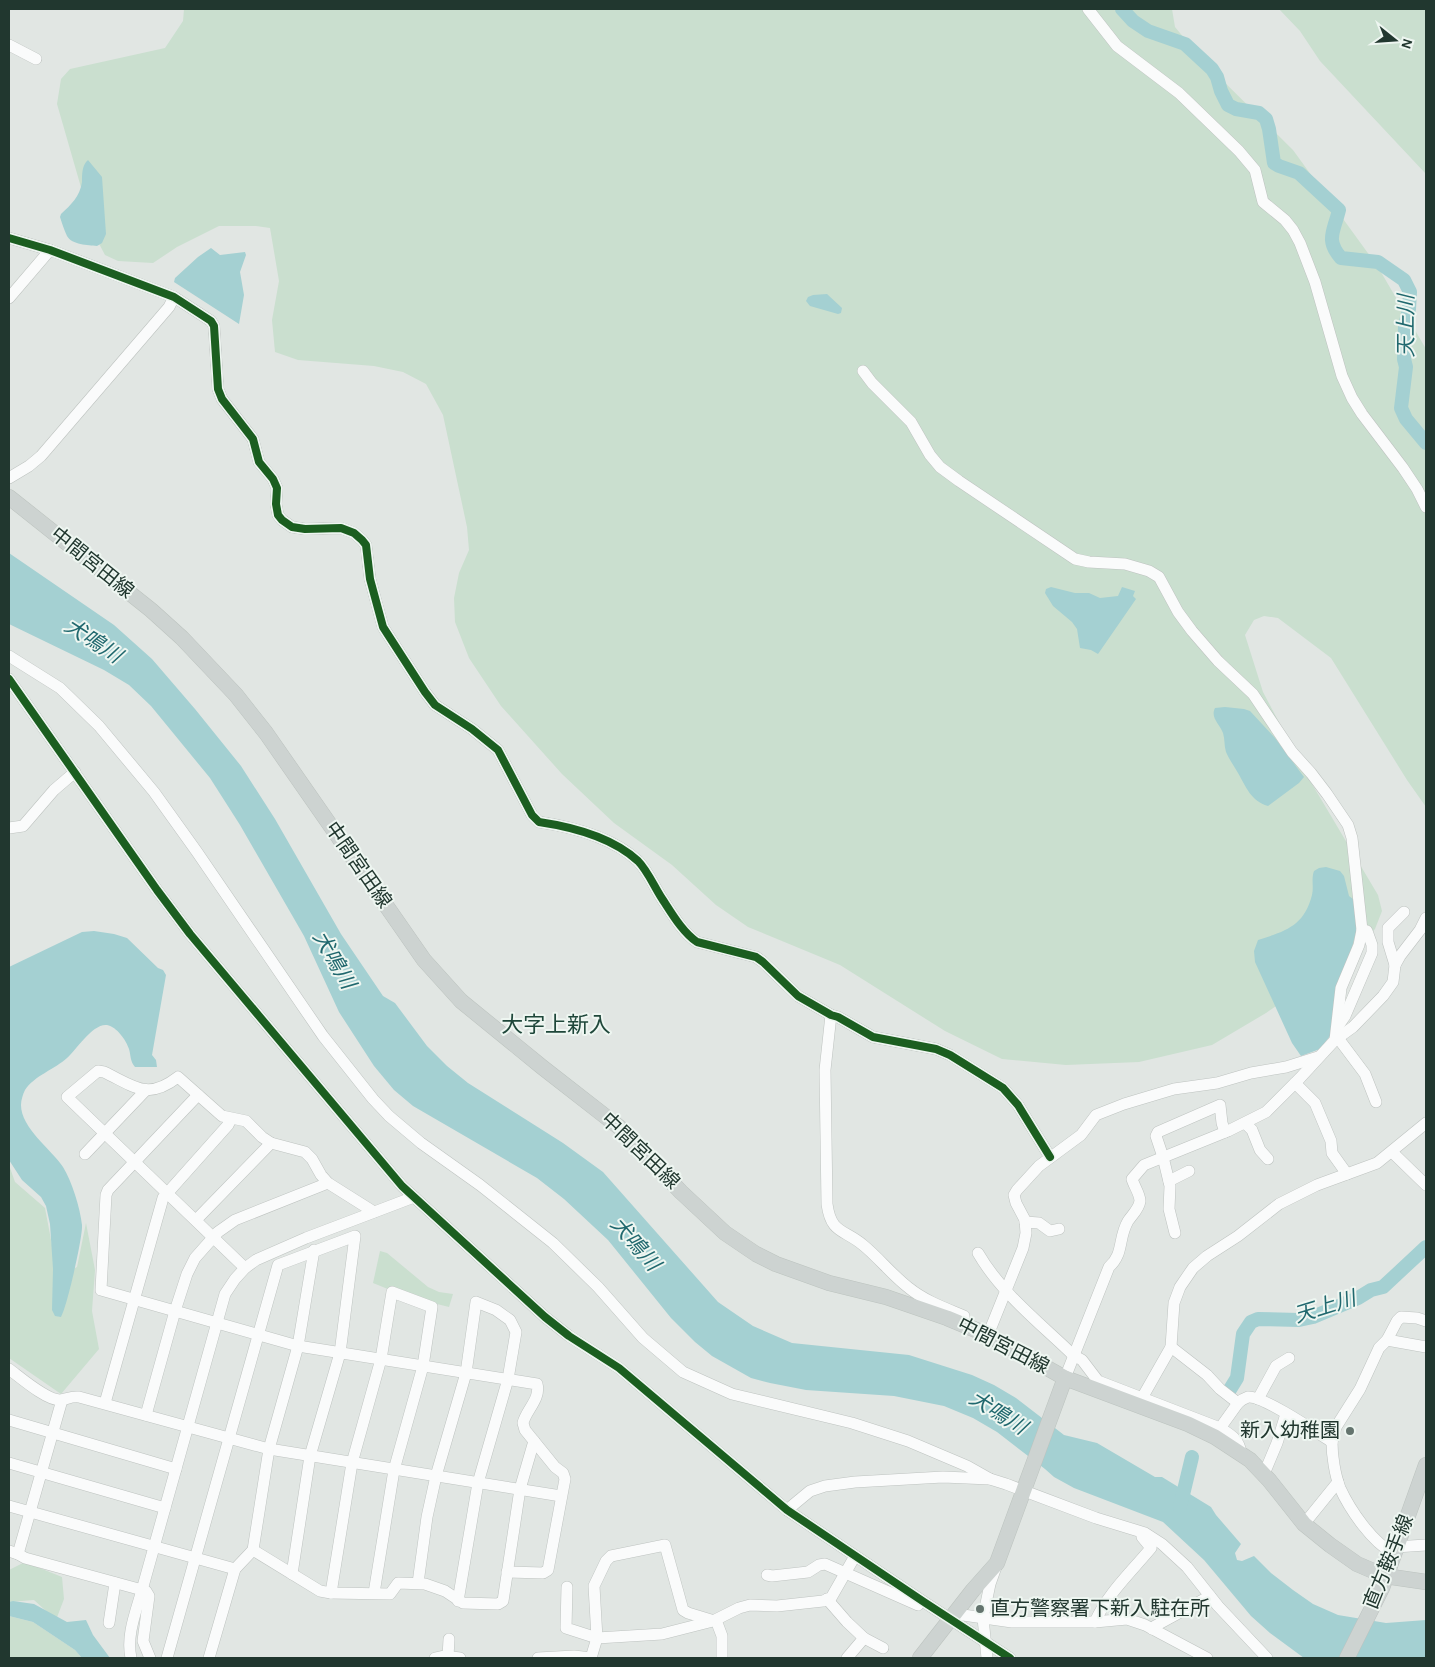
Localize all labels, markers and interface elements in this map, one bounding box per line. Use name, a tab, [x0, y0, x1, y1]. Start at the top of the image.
north arrow	[1370, 15, 1420, 65]
text: N	[1398, 37, 1415, 50]
water label: 天上川	[1395, 293, 1417, 358]
street label: 中間宮田線	[47, 522, 138, 602]
water label: 犬鳴川	[61, 614, 127, 668]
street label: 中間宮田線	[321, 817, 397, 912]
water label: 犬鳴川	[309, 927, 361, 994]
district label: 大字上新入	[501, 1013, 611, 1036]
street label: 中間宮田線	[597, 1108, 684, 1193]
water label: 犬鳴川	[606, 1213, 666, 1276]
water label: 天上川	[1292, 1286, 1360, 1326]
street label: 中間宮田線	[954, 1313, 1053, 1378]
water label: 犬鳴川	[966, 1387, 1033, 1440]
place label: 新入幼稚園	[1240, 1420, 1340, 1441]
marker: 新入幼稚園	[1344, 1425, 1356, 1437]
street label: 直方鞍手線	[1359, 1511, 1417, 1612]
place label: 直方警察署下新入駐在所	[990, 1597, 1210, 1619]
marker: 直方警察署下新入駐在所	[974, 1603, 986, 1615]

